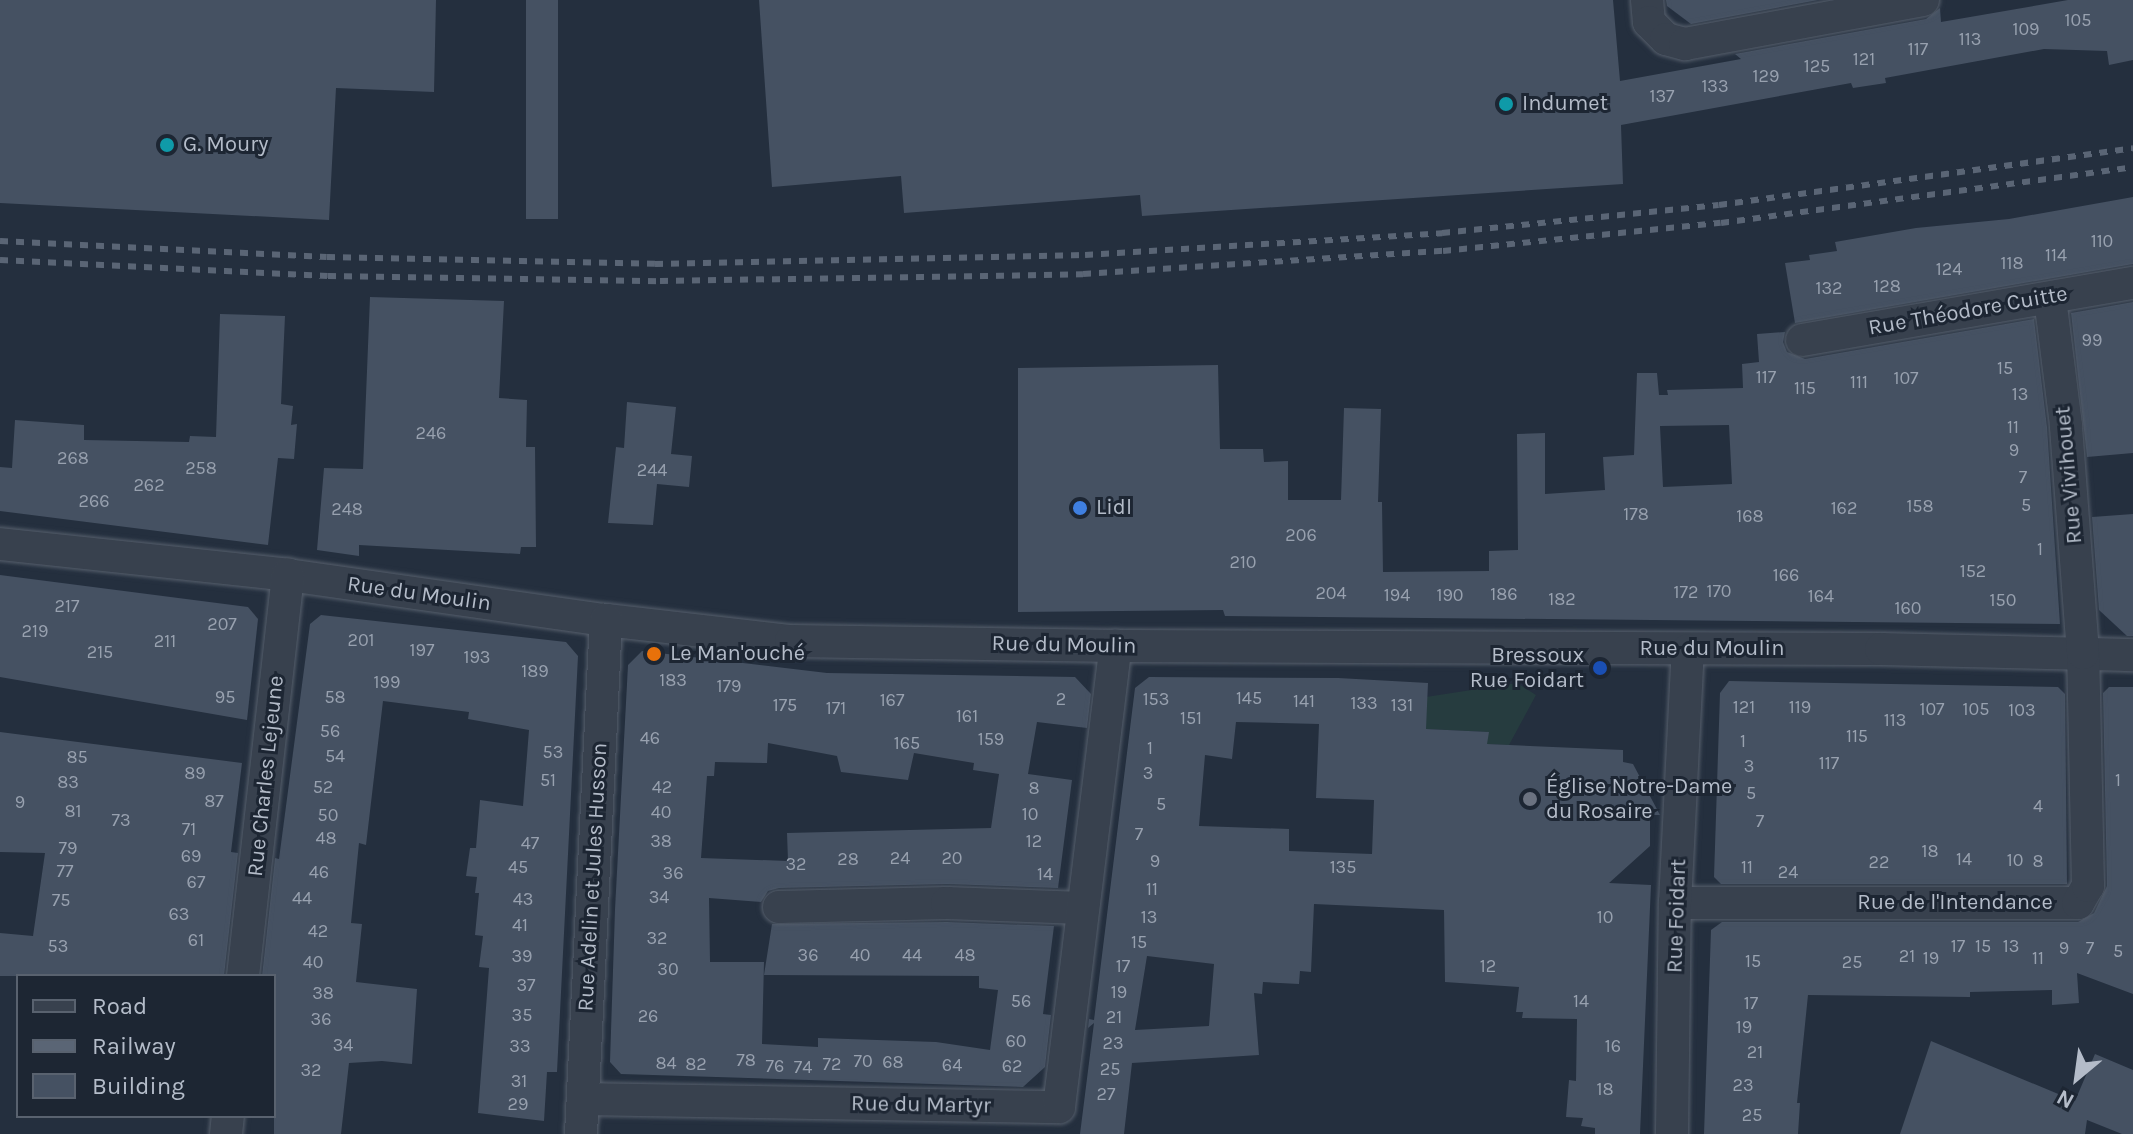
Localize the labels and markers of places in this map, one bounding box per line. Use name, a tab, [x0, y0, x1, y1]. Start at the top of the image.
place label: Indumet	[1522, 91, 1608, 117]
marker: Indumet	[1497, 95, 1515, 113]
place label: G. Moury	[183, 132, 268, 158]
marker: G. Moury	[158, 136, 176, 154]
place label: Lidl	[1096, 495, 1132, 521]
marker: Lidl	[1071, 499, 1089, 517]
place label: Le Man'ouché	[670, 641, 805, 667]
place label: Bressoux Rue Foidart	[1470, 642, 1584, 694]
marker: Le Man'ouché	[645, 645, 663, 663]
marker: Bressoux Rue Foidart	[1591, 659, 1609, 677]
place label: Église Notre-Dame du Rosaire	[1546, 773, 1732, 824]
marker: Église Notre-Dame du Rosaire	[1521, 790, 1539, 808]

